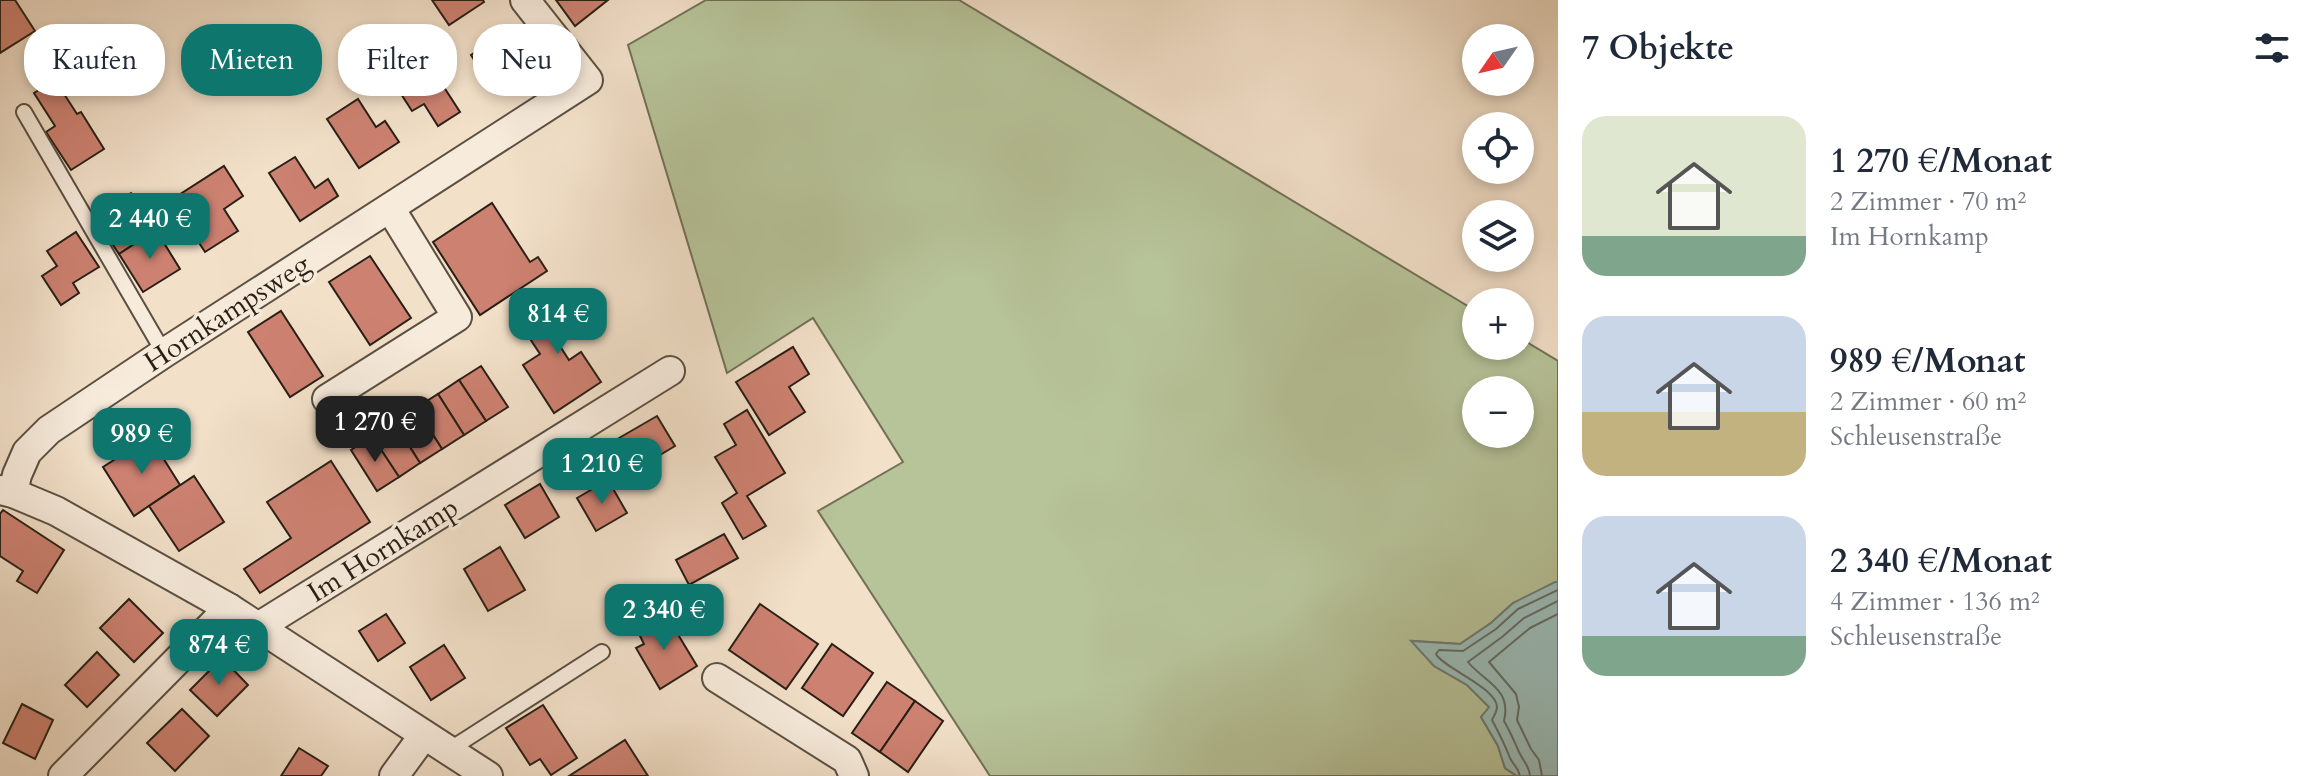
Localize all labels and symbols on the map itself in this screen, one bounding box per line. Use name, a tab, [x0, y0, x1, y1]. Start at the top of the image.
north arrow	[1462, 24, 1534, 96]
pin: 2 440 €	[76, 193, 224, 261]
street label: Hornkampsweg	[137, 245, 318, 381]
pin: 814 €	[502, 288, 614, 356]
pin: 1 270 €	[301, 396, 449, 464]
pin: 989 €	[86, 408, 198, 476]
pin: 1 210 €	[528, 438, 676, 506]
street label: Im Hornkamp	[300, 489, 466, 611]
pin: 2 340 €	[590, 584, 738, 652]
pin: 874 €	[163, 619, 275, 687]

